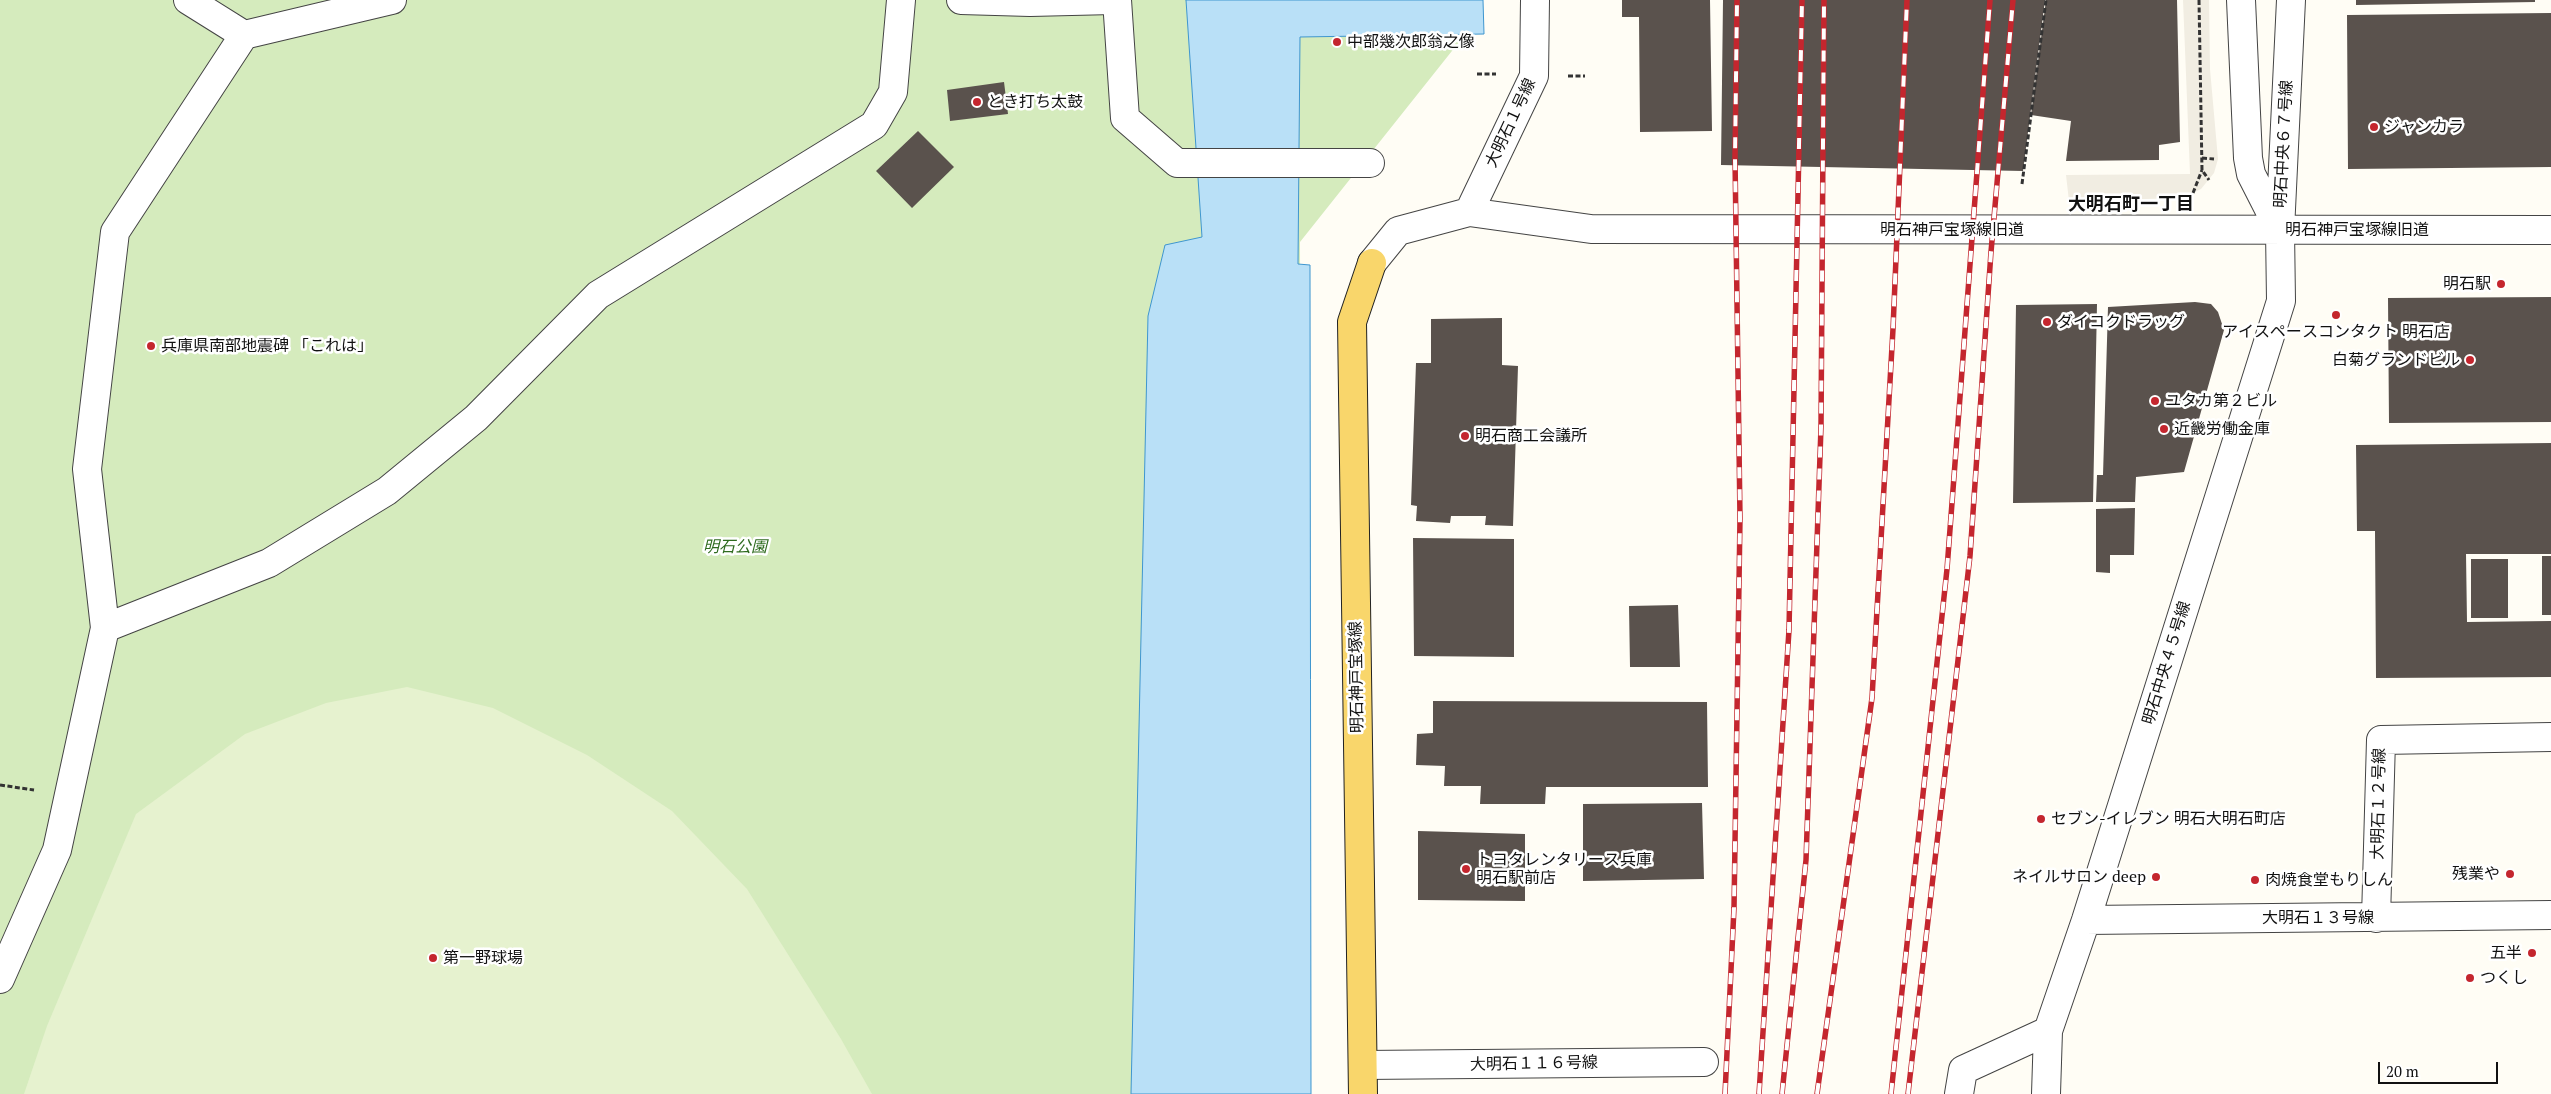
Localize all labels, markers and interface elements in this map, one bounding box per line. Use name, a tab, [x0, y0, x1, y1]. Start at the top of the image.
place label: 中部幾次郎翁之像	[1347, 32, 1475, 52]
marker: 中部幾次郎翁之像	[1331, 36, 1343, 48]
street label: 大明石１号線	[1482, 75, 1540, 171]
street label: 明石中央６７号線	[2271, 80, 2297, 208]
place label: とき打ち太鼓	[987, 92, 1083, 112]
marker: とき打ち太鼓	[971, 96, 983, 108]
place label: ジャンカラ	[2384, 117, 2464, 137]
marker: ジャンカラ	[2368, 121, 2380, 133]
district label: 大明石町一丁目	[2068, 194, 2194, 216]
street label: 明石神戸宝塚線旧道	[1880, 220, 2024, 240]
street label: 明石神戸宝塚線旧道	[2285, 220, 2429, 240]
place label: 明石駅	[2443, 274, 2491, 294]
marker: 明石駅	[2495, 278, 2507, 290]
marker: アイスペースコンタクト 明石店	[2330, 309, 2342, 321]
place label: ダイコクドラッグ	[2057, 312, 2185, 332]
marker: ダイコクドラッグ	[2041, 316, 2053, 328]
place label: アイスペースコンタクト 明石店	[2222, 322, 2450, 342]
place label: 兵庫県南部地震碑 「これは」	[161, 336, 373, 356]
marker: 兵庫県南部地震碑 「これは」	[145, 340, 157, 352]
place label: 白菊グランドビル	[2332, 350, 2460, 370]
marker: 白菊グランドビル	[2464, 354, 2476, 366]
place label: ユタカ第２ビル	[2165, 391, 2277, 411]
marker: ユタカ第２ビル	[2149, 395, 2161, 407]
place label: 近畿労働金庫	[2174, 419, 2270, 439]
marker: 近畿労働金庫	[2158, 423, 2170, 435]
place label: 明石商工会議所	[1475, 426, 1587, 446]
marker: 明石商工会議所	[1459, 430, 1471, 442]
park label: 明石公園	[703, 537, 767, 557]
street label: 明石中央４５号線	[2139, 599, 2195, 727]
street label: 明石神戸宝塚線	[1346, 621, 1368, 733]
street label: 大明石１２号線	[2368, 748, 2390, 860]
place label: セブン-イレブン 明石大明石町店	[2051, 809, 2286, 829]
marker: セブン-イレブン 明石大明石町店	[2035, 813, 2047, 825]
place label: トヨタレンタリース兵庫 明石駅前店	[1476, 850, 1652, 888]
marker: トヨタレンタリース兵庫 明石駅前店	[1460, 863, 1472, 875]
place label: 残業や	[2452, 864, 2500, 884]
place label: ネイルサロン deep	[2012, 867, 2146, 887]
marker: 残業や	[2504, 868, 2516, 880]
place label: 肉焼食堂もりしん	[2265, 870, 2393, 890]
marker: ネイルサロン deep	[2150, 871, 2162, 883]
marker: 肉焼食堂もりしん	[2249, 874, 2261, 886]
street label: 大明石１３号線	[2262, 908, 2374, 928]
place label: 五半	[2490, 943, 2522, 963]
marker: 五半	[2526, 947, 2538, 959]
place label: 第一野球場	[443, 948, 523, 968]
marker: 第一野球場	[427, 952, 439, 964]
place label: つくし	[2480, 968, 2528, 988]
marker: つくし	[2464, 972, 2476, 984]
scale bar	[2381, 1052, 2501, 1084]
street label: 大明石１１６号線	[1470, 1053, 1598, 1075]
text: 20 m	[2386, 1061, 2419, 1081]

